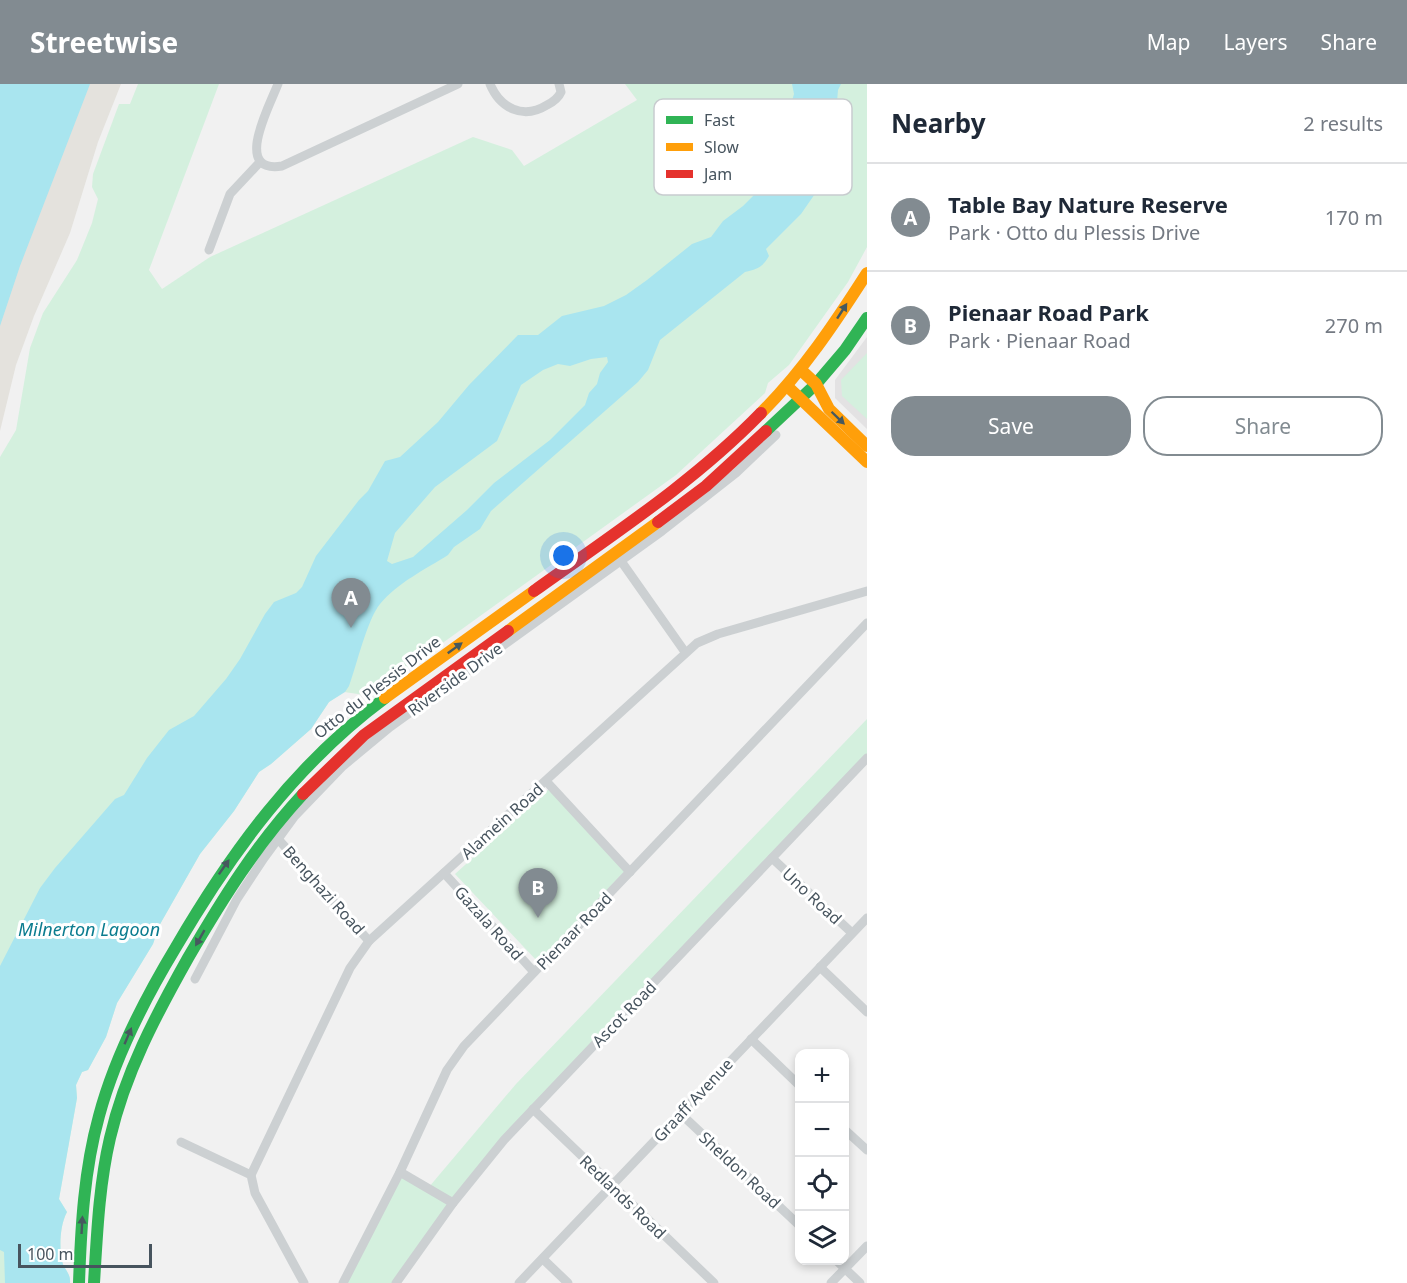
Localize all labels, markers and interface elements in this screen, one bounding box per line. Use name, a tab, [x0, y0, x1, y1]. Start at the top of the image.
text: Streetwise	[30, 23, 178, 61]
text: Map	[1147, 28, 1191, 56]
text: Layers	[1224, 28, 1288, 56]
text: Share	[1321, 28, 1377, 56]
legend	[654, 99, 852, 195]
text: Nearby	[891, 105, 986, 141]
text: Fast	[704, 109, 735, 131]
text: 2 results	[1303, 110, 1383, 137]
text: Slow	[704, 136, 739, 158]
text: Jam	[702, 163, 732, 185]
text: Table Bay Nature Reserve	[948, 189, 1228, 219]
text: A	[904, 204, 917, 231]
text: 170 m	[1325, 204, 1383, 231]
text: Park · Otto du Plessis Drive	[948, 219, 1200, 246]
text: Pienaar Road Park	[948, 297, 1149, 327]
one-way arrow	[837, 303, 848, 320]
text: B	[904, 312, 917, 339]
text: 270 m	[1325, 312, 1383, 339]
text: Park · Pienaar Road	[948, 327, 1131, 354]
button: Save	[891, 396, 1131, 456]
button: Share	[1143, 396, 1383, 456]
one-way arrow	[830, 411, 845, 425]
your location	[549, 541, 578, 570]
pin: A	[332, 578, 370, 628]
street label: Otto du Plessis Drive	[309, 630, 445, 744]
street label: Riverside Drive	[403, 637, 507, 721]
one-way arrow	[448, 642, 463, 654]
street label: Alamein Road	[456, 778, 548, 864]
street label: Benghazi Road	[278, 841, 370, 939]
one-way arrow	[218, 860, 230, 876]
street label: Uno Road	[777, 863, 847, 929]
pin: B	[518, 868, 558, 918]
street label: Gazala Road	[450, 881, 528, 965]
street label: Pienaar Road	[531, 887, 617, 975]
water label: Milnerton Lagoon	[18, 917, 160, 941]
one-way arrow	[195, 930, 205, 947]
street label: Ascot Road	[587, 976, 661, 1052]
one-way arrow	[123, 1028, 132, 1045]
map controls	[795, 1049, 849, 1265]
button: +	[795, 1049, 849, 1103]
street label: Graaff Avenue	[648, 1053, 738, 1147]
button: −	[795, 1103, 849, 1157]
street label: Sheldon Road	[695, 1127, 785, 1213]
street label: Redlands Road	[575, 1150, 671, 1244]
button: locate	[795, 1157, 849, 1211]
button: layers	[795, 1211, 849, 1265]
one-way arrow	[77, 1215, 87, 1234]
scale bar	[18, 1241, 152, 1268]
text: 100 m	[27, 1243, 74, 1265]

